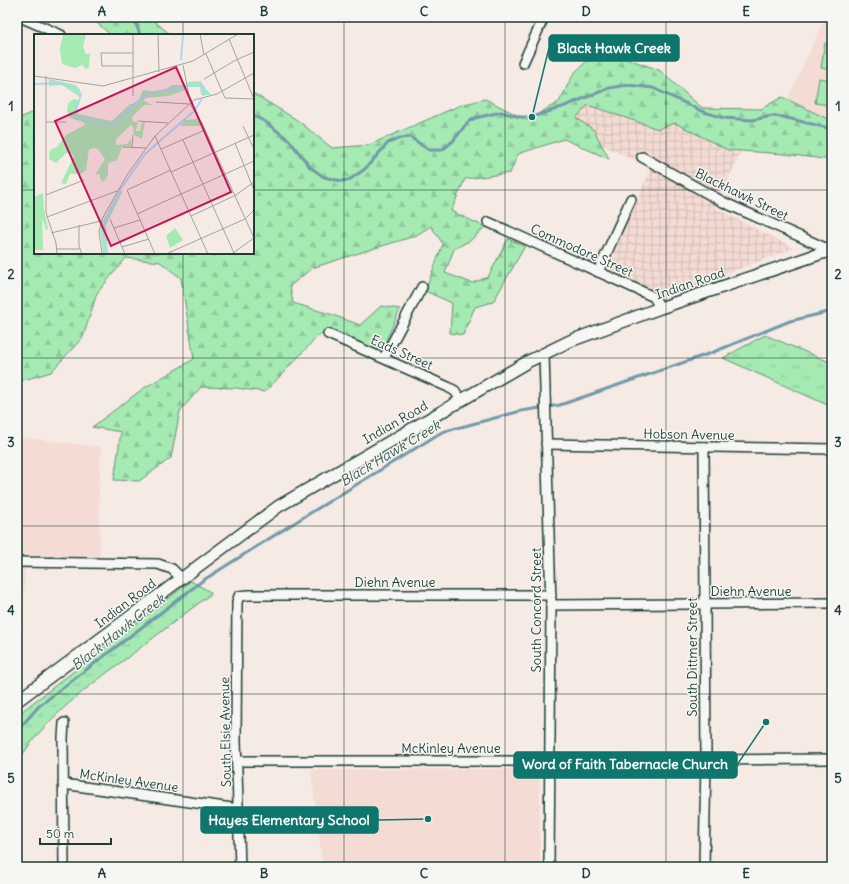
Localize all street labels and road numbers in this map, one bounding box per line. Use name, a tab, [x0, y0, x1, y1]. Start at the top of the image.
street label: Blackhawk Street	[692, 165, 792, 225]
street label: Commodore Street	[528, 220, 636, 281]
street label: Indian Road	[653, 264, 727, 303]
street label: Eads Street	[368, 331, 436, 374]
street label: Indian Road	[360, 397, 431, 448]
street label: Hobson Avenue	[643, 425, 735, 444]
street label: South Concord Street	[528, 547, 545, 672]
street label: Diehn Avenue	[355, 574, 435, 591]
street label: Indian Road	[91, 575, 160, 632]
street label: Diehn Avenue	[711, 583, 791, 600]
street label: South Dittmer Street	[684, 597, 701, 717]
street label: South Elsie Avenue	[216, 677, 235, 787]
street label: McKinley Avenue	[401, 740, 501, 757]
street label: McKinley Avenue	[78, 765, 179, 796]

